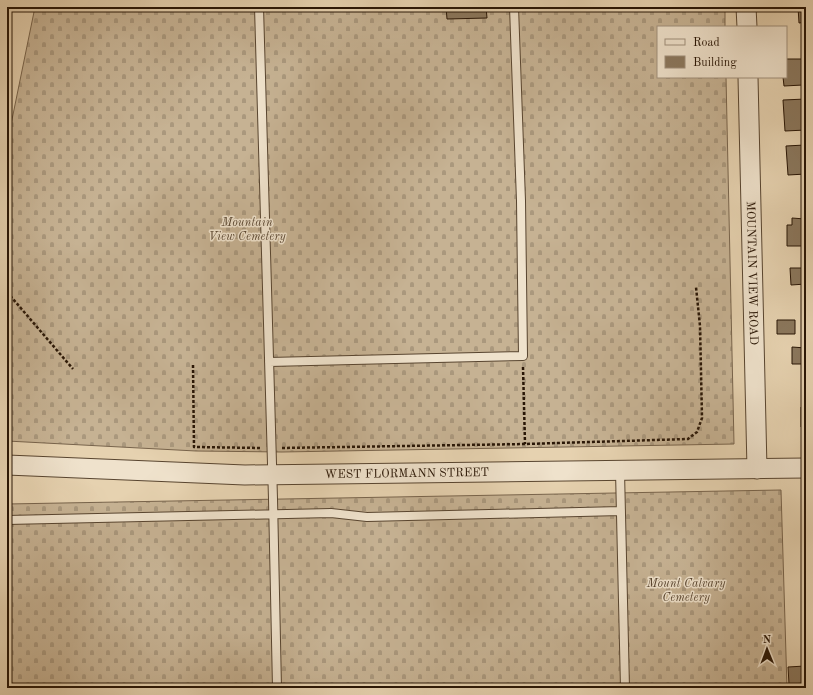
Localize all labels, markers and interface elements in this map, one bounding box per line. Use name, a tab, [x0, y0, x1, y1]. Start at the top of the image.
legend	[657, 26, 787, 78]
text: Road	[693, 37, 720, 49]
text: Building	[693, 57, 737, 69]
street label: MOUNTAIN VIEW ROAD	[744, 201, 759, 345]
park label: Mountain View Cemetery	[208, 217, 286, 243]
street label: WEST FLORMANN STREET	[324, 467, 489, 481]
park label: Mount Calvary Cemetery	[646, 578, 726, 604]
north arrow	[747, 629, 787, 669]
text: N	[763, 635, 772, 646]

